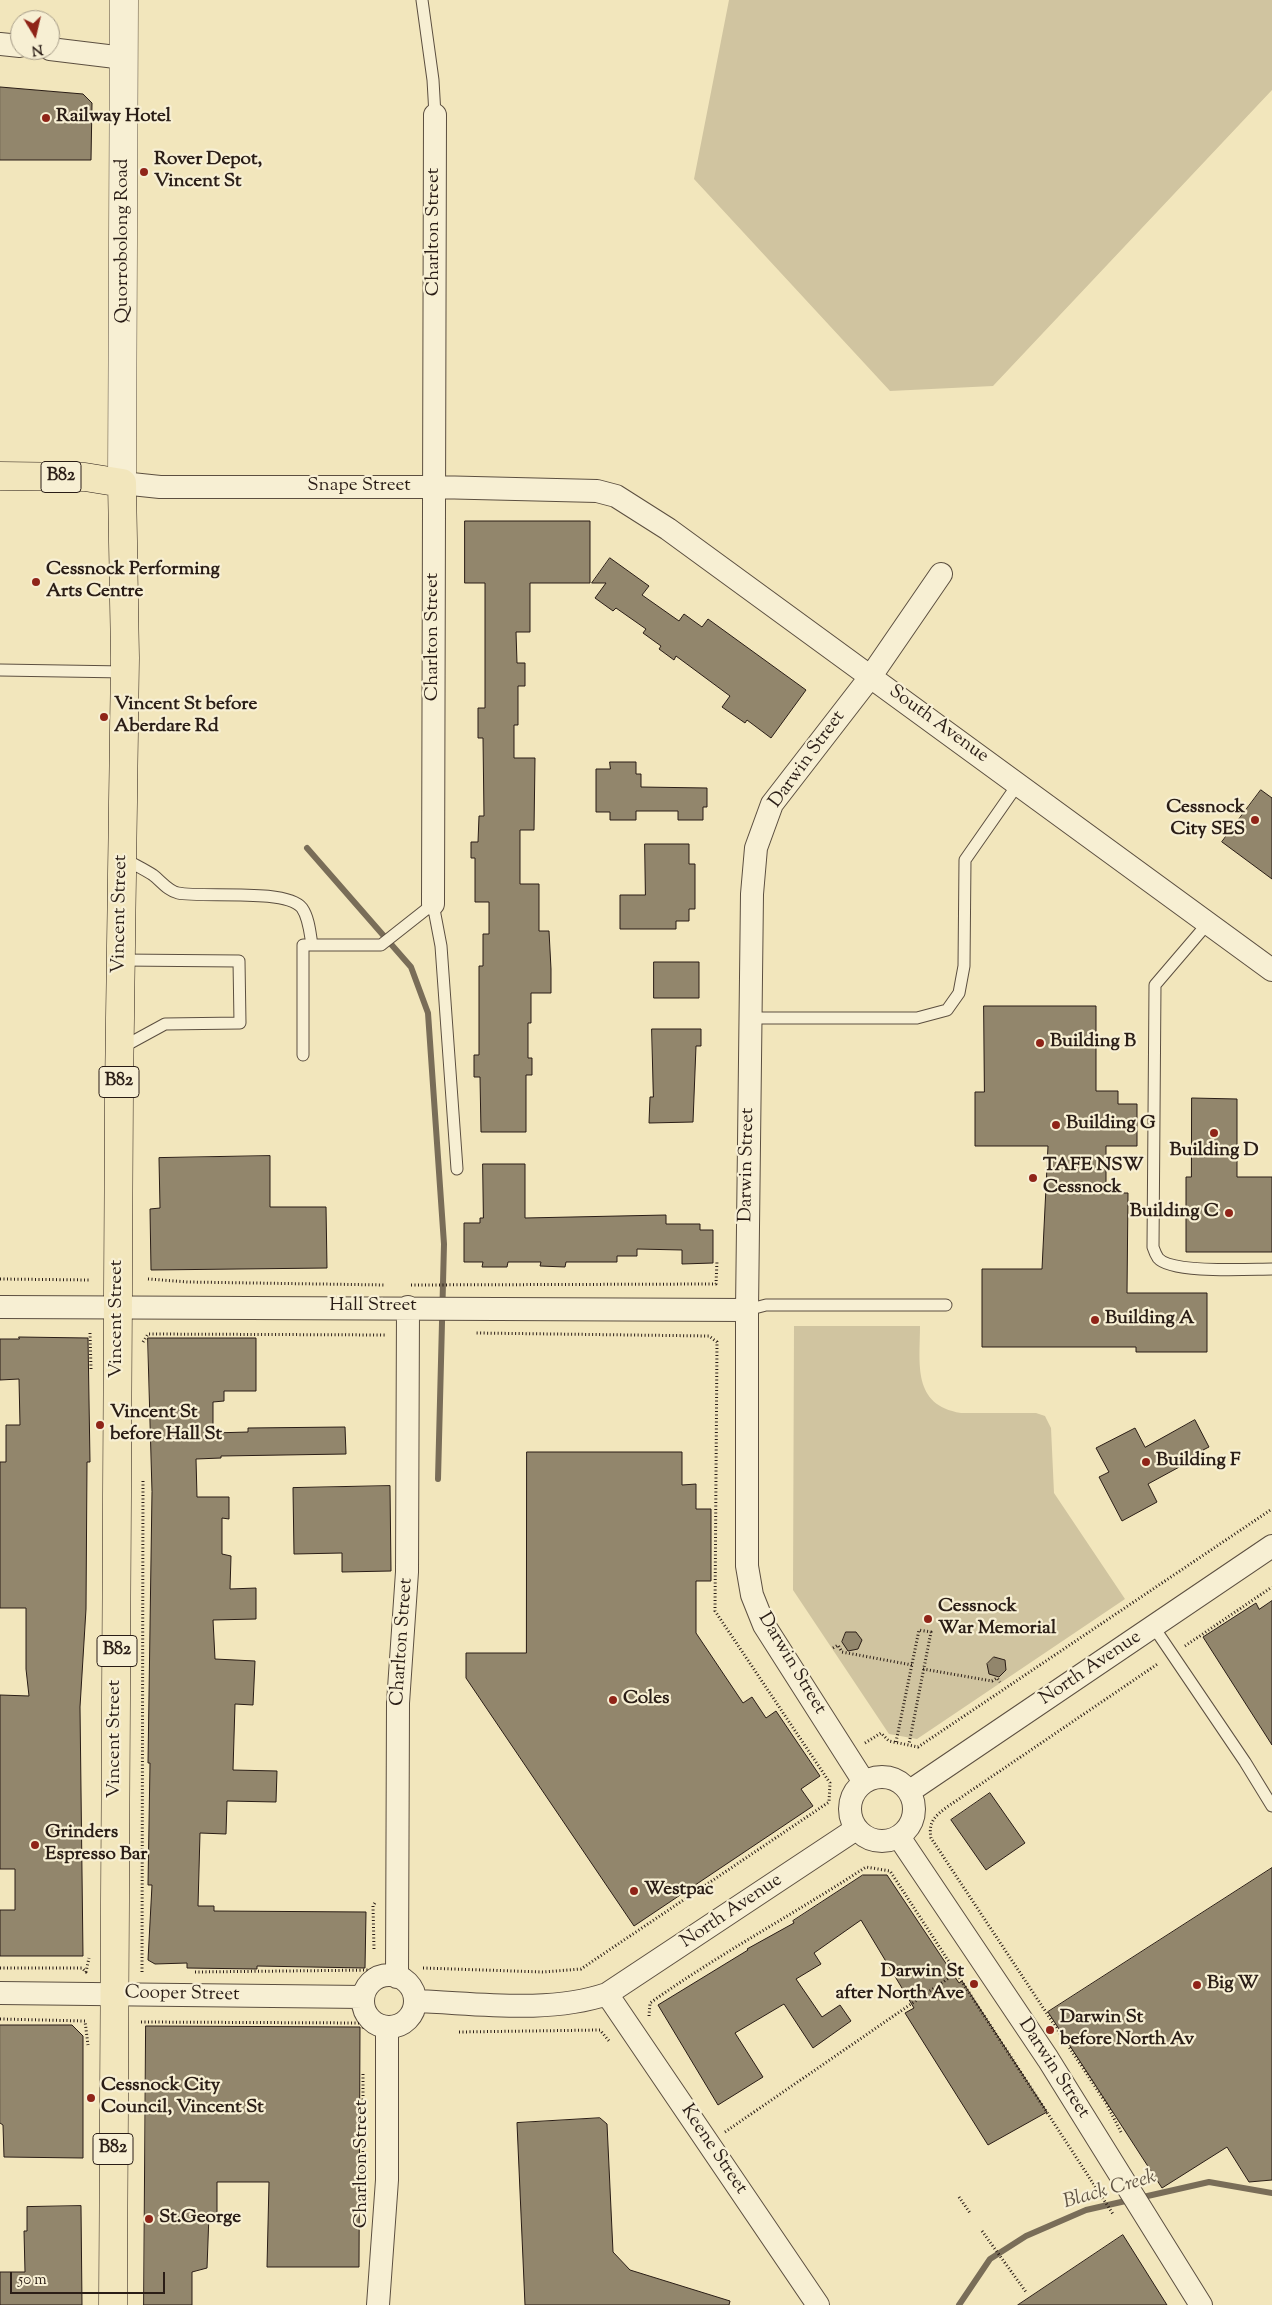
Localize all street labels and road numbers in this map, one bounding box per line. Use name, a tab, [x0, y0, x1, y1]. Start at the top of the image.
street label: Quorrobolong Road	[113, 159, 135, 323]
street label: Charlton Street	[424, 168, 446, 296]
road number: B82	[41, 462, 81, 492]
street label: Snape Street	[307, 476, 411, 498]
street label: Charlton Street	[423, 573, 445, 701]
street label: South Avenue	[884, 681, 992, 769]
street label: Darwin Street	[765, 707, 851, 813]
street label: Vincent Street	[109, 854, 133, 974]
road number: B82	[99, 1066, 139, 1098]
street label: Darwin Street	[736, 1108, 760, 1222]
street label: Vincent Street	[107, 1260, 129, 1378]
street label: Hall Street	[329, 1296, 417, 1318]
street label: Charlton Street	[387, 1577, 419, 1707]
street label: Darwin Street	[752, 1609, 830, 1719]
street label: North Avenue	[1036, 1627, 1146, 1711]
road number: B82	[97, 1635, 137, 1666]
street label: Vincent Street	[105, 1680, 127, 1798]
street label: North Avenue	[677, 1870, 787, 1954]
street label: Cooper Street	[124, 1983, 240, 2007]
street label: Darwin Street	[1012, 2015, 1094, 2123]
street label: Charlton Street	[352, 2100, 374, 2228]
street label: Keene Street	[675, 2101, 751, 2199]
road number: B82	[93, 2134, 133, 2164]

